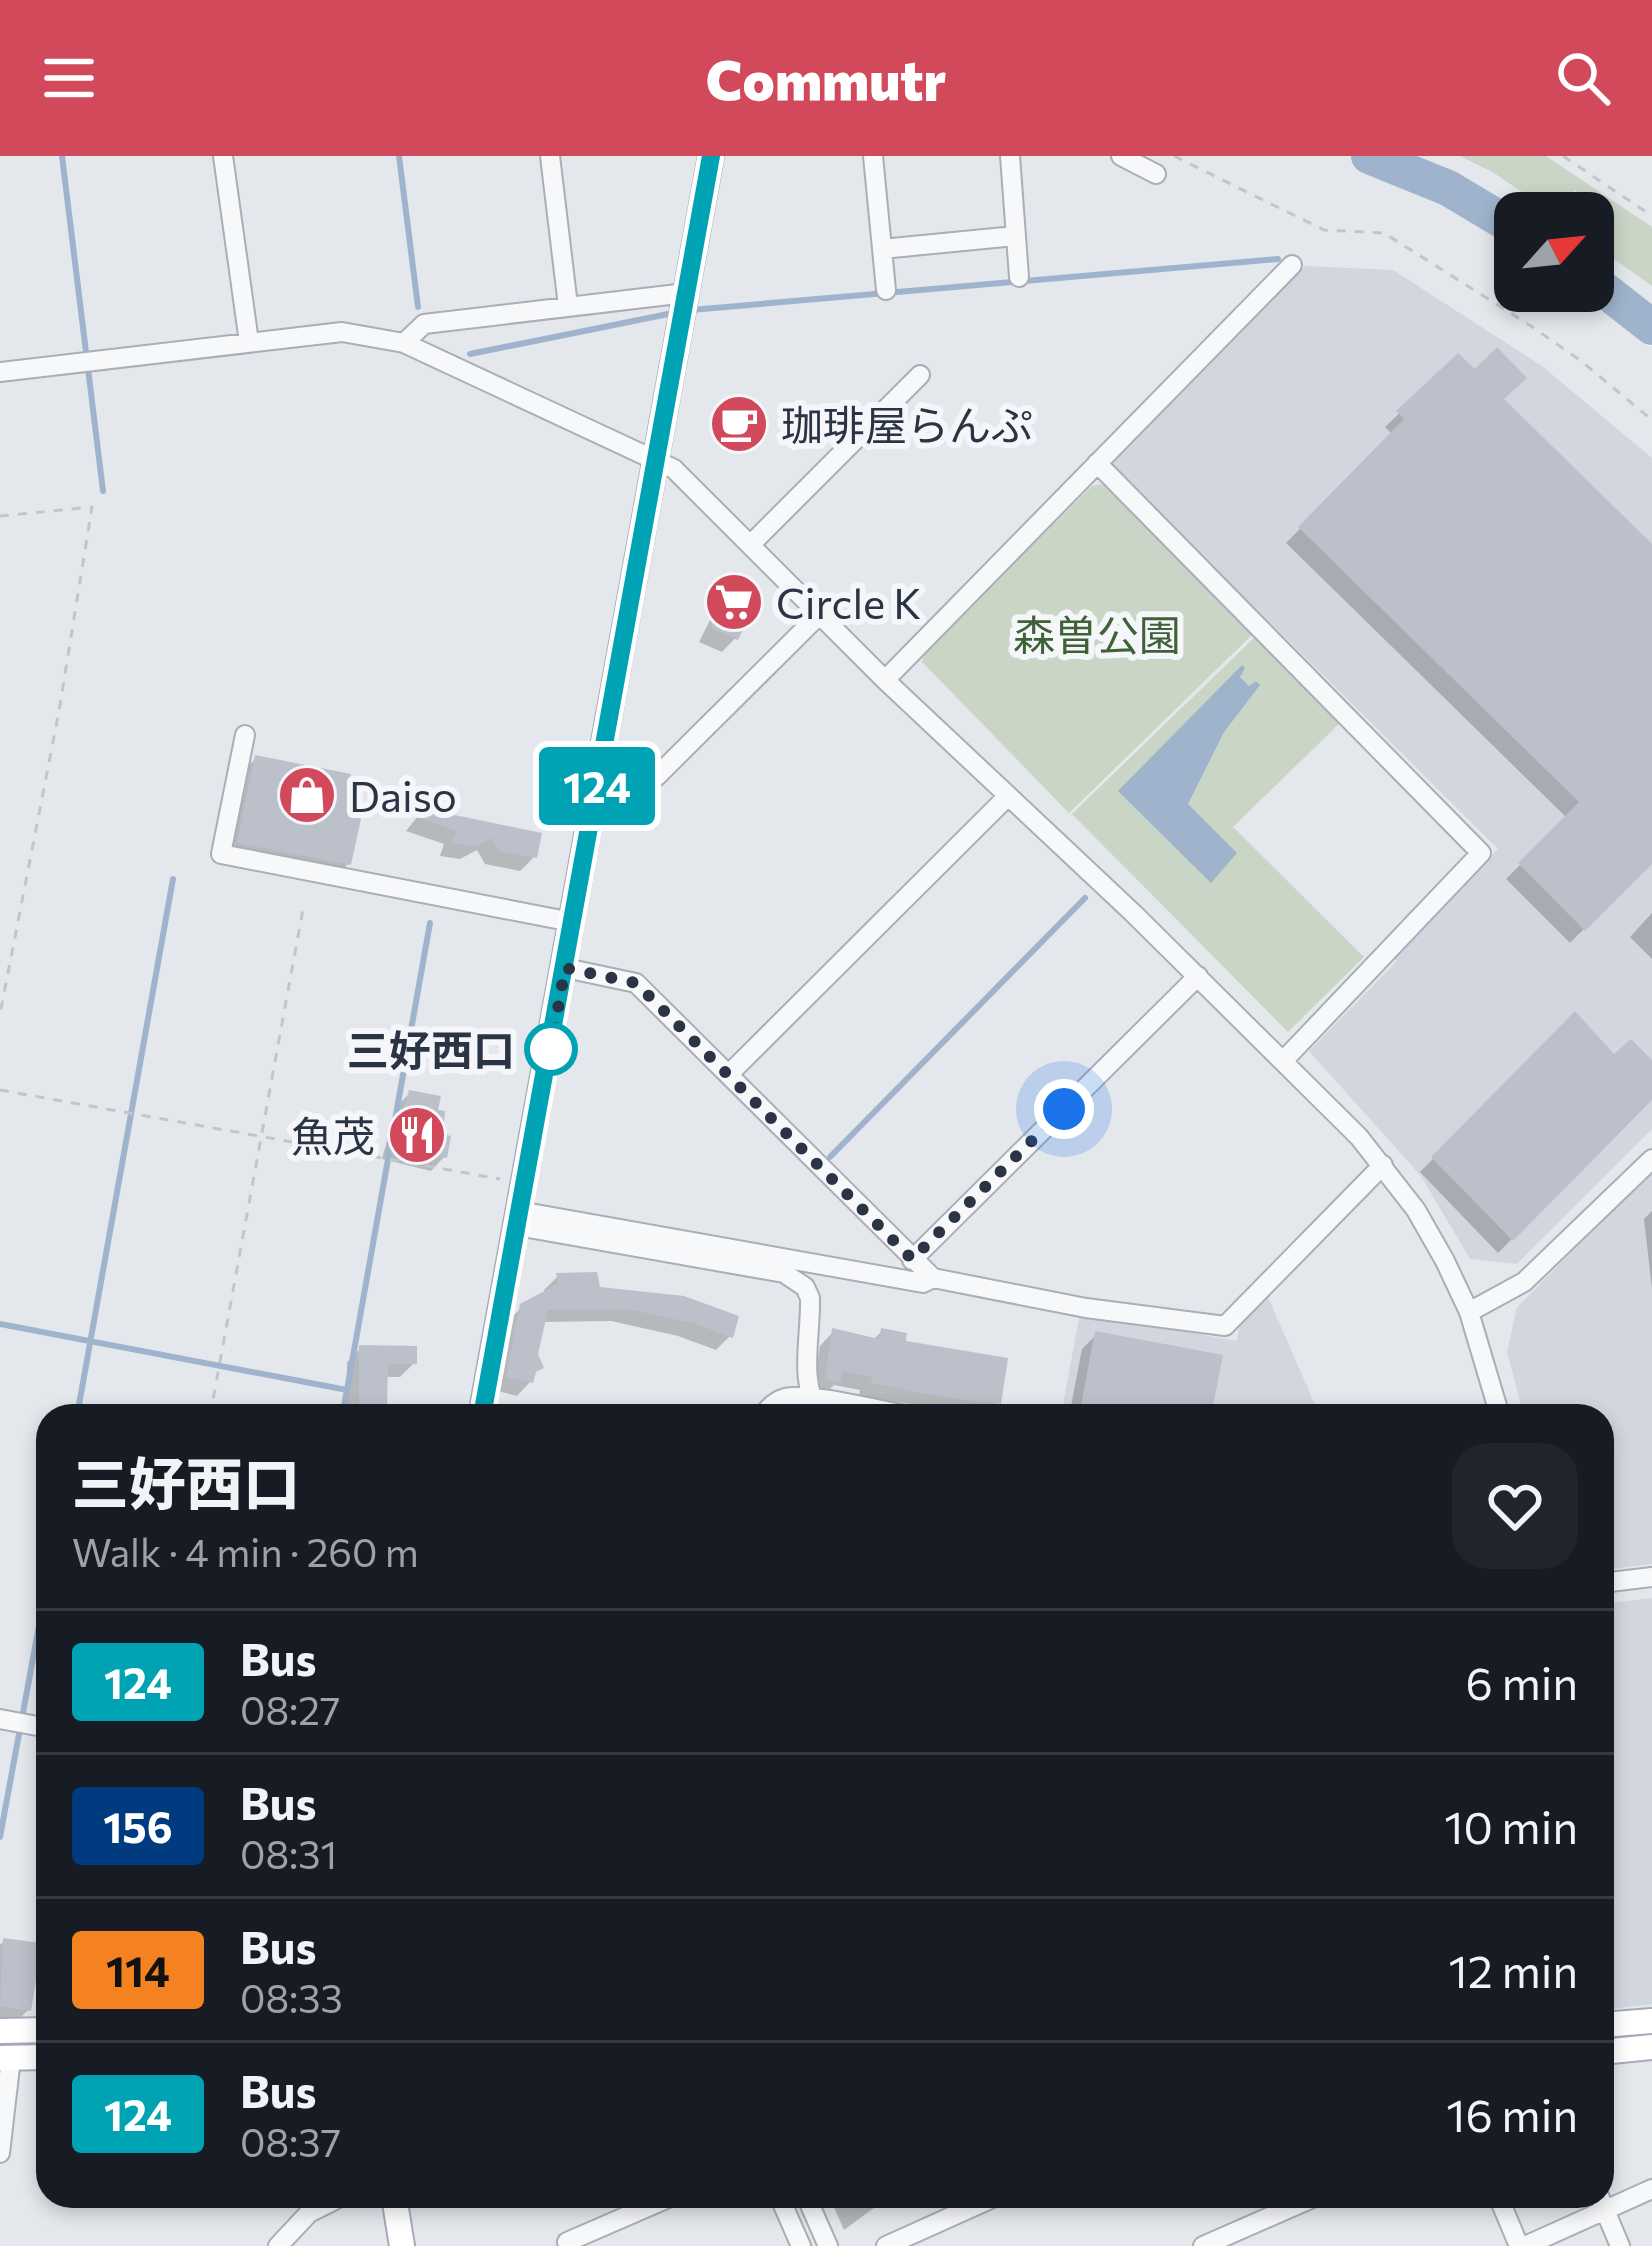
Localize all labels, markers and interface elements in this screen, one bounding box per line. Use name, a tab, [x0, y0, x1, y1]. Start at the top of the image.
icon: menu	[36, 45, 102, 111]
text: Commutr	[706, 45, 946, 111]
icon: search	[1550, 45, 1616, 111]
north arrow	[1494, 192, 1614, 312]
map controls	[1494, 192, 1614, 312]
cafe icon: 珈琲屋らんぷ	[708, 393, 770, 455]
place label: 珈琲屋らんぷ	[781, 398, 1033, 450]
supermarket icon: Circle K	[703, 571, 765, 633]
place label: Circle K	[776, 576, 921, 628]
park label: 森曽公園	[1013, 608, 1181, 660]
line badge: 124	[528, 747, 666, 825]
text: 124	[563, 760, 631, 812]
shop icon: Daiso	[276, 764, 338, 826]
place label: Daiso	[349, 769, 457, 821]
place label: 三好西口	[347, 1023, 515, 1075]
marker: 三好西口	[526, 1024, 576, 1074]
your location	[1034, 1079, 1094, 1139]
restaurant icon: 魚茂	[386, 1104, 448, 1166]
place label: 魚茂	[291, 1109, 375, 1161]
button: heart	[1452, 1443, 1578, 1569]
text: 三好西口	[72, 1447, 300, 1517]
text: Walk · 4 min · 260 m	[72, 1527, 419, 1575]
text: Bus	[240, 1630, 316, 1685]
text: 6 min	[1465, 1654, 1578, 1709]
text: 124	[104, 1656, 172, 1708]
text: 08:27	[240, 1685, 340, 1733]
text: Bus	[240, 1774, 316, 1829]
text: 10 min	[1444, 1798, 1578, 1853]
text: 156	[103, 1800, 173, 1852]
text: 08:31	[240, 1829, 337, 1877]
text: Bus	[240, 1918, 316, 1973]
text: 12 min	[1449, 1942, 1578, 1997]
text: 114	[106, 1944, 170, 1996]
text: 08:33	[240, 1973, 343, 2021]
text: Bus	[240, 2062, 316, 2117]
text: 16 min	[1446, 2086, 1578, 2141]
text: 124	[104, 2088, 172, 2140]
text: 08:37	[240, 2117, 341, 2165]

